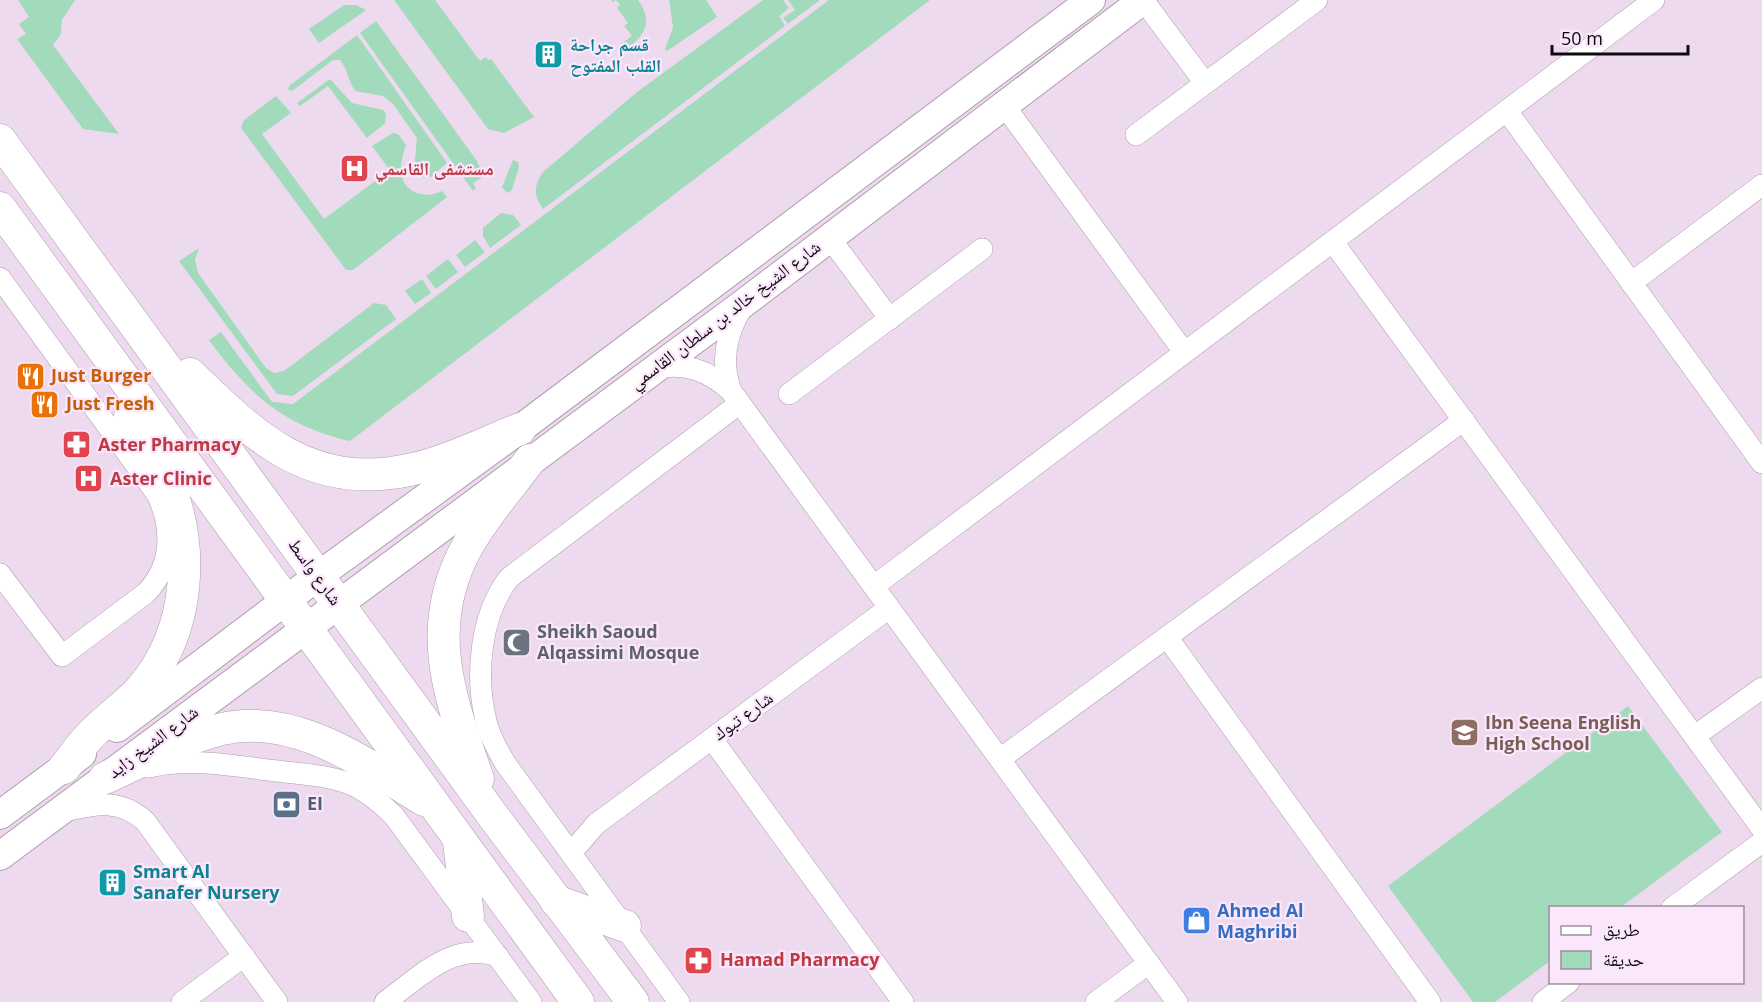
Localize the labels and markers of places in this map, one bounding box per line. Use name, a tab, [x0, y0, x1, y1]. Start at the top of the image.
place label: قسم جراحة القلب المفتوح	[570, 32, 661, 77]
building icon: قسم جراحة القلب المفتوح	[533, 39, 565, 71]
hospital icon: مستشفى القاسمي	[338, 153, 370, 185]
place label: مستشفى القاسمي	[375, 156, 494, 183]
restaurant icon: Just Burger	[14, 360, 46, 392]
place label: Just Burger	[49, 363, 151, 387]
restaurant icon: Just Fresh	[29, 388, 61, 420]
place label: Just Fresh	[64, 391, 155, 415]
pharmacy icon: Aster Pharmacy	[61, 429, 93, 461]
place label: Aster Pharmacy	[98, 432, 242, 456]
hospital icon: Aster Clinic	[73, 463, 105, 495]
place label: Aster Clinic	[110, 466, 212, 490]
place label: Sheikh Saoud Alqassimi Mosque	[537, 619, 699, 664]
mosque icon: Sheikh Saoud Alqassimi Mosque	[500, 626, 532, 658]
place label: Ibn Seena English High School	[1485, 710, 1641, 755]
school or university icon: Ibn Seena English High School	[1448, 717, 1480, 749]
bank icon: EI	[270, 788, 302, 820]
place label: EI	[307, 791, 323, 815]
place label: Smart Al Sanafer Nursery	[133, 859, 280, 904]
building icon: Smart Al Sanafer Nursery	[96, 866, 128, 898]
place label: Ahmed Al Maghribi	[1217, 898, 1304, 943]
shop icon: Ahmed Al Maghribi	[1180, 905, 1212, 937]
pharmacy icon: Hamad Pharmacy	[683, 944, 715, 976]
place label: Hamad Pharmacy	[720, 947, 880, 971]

